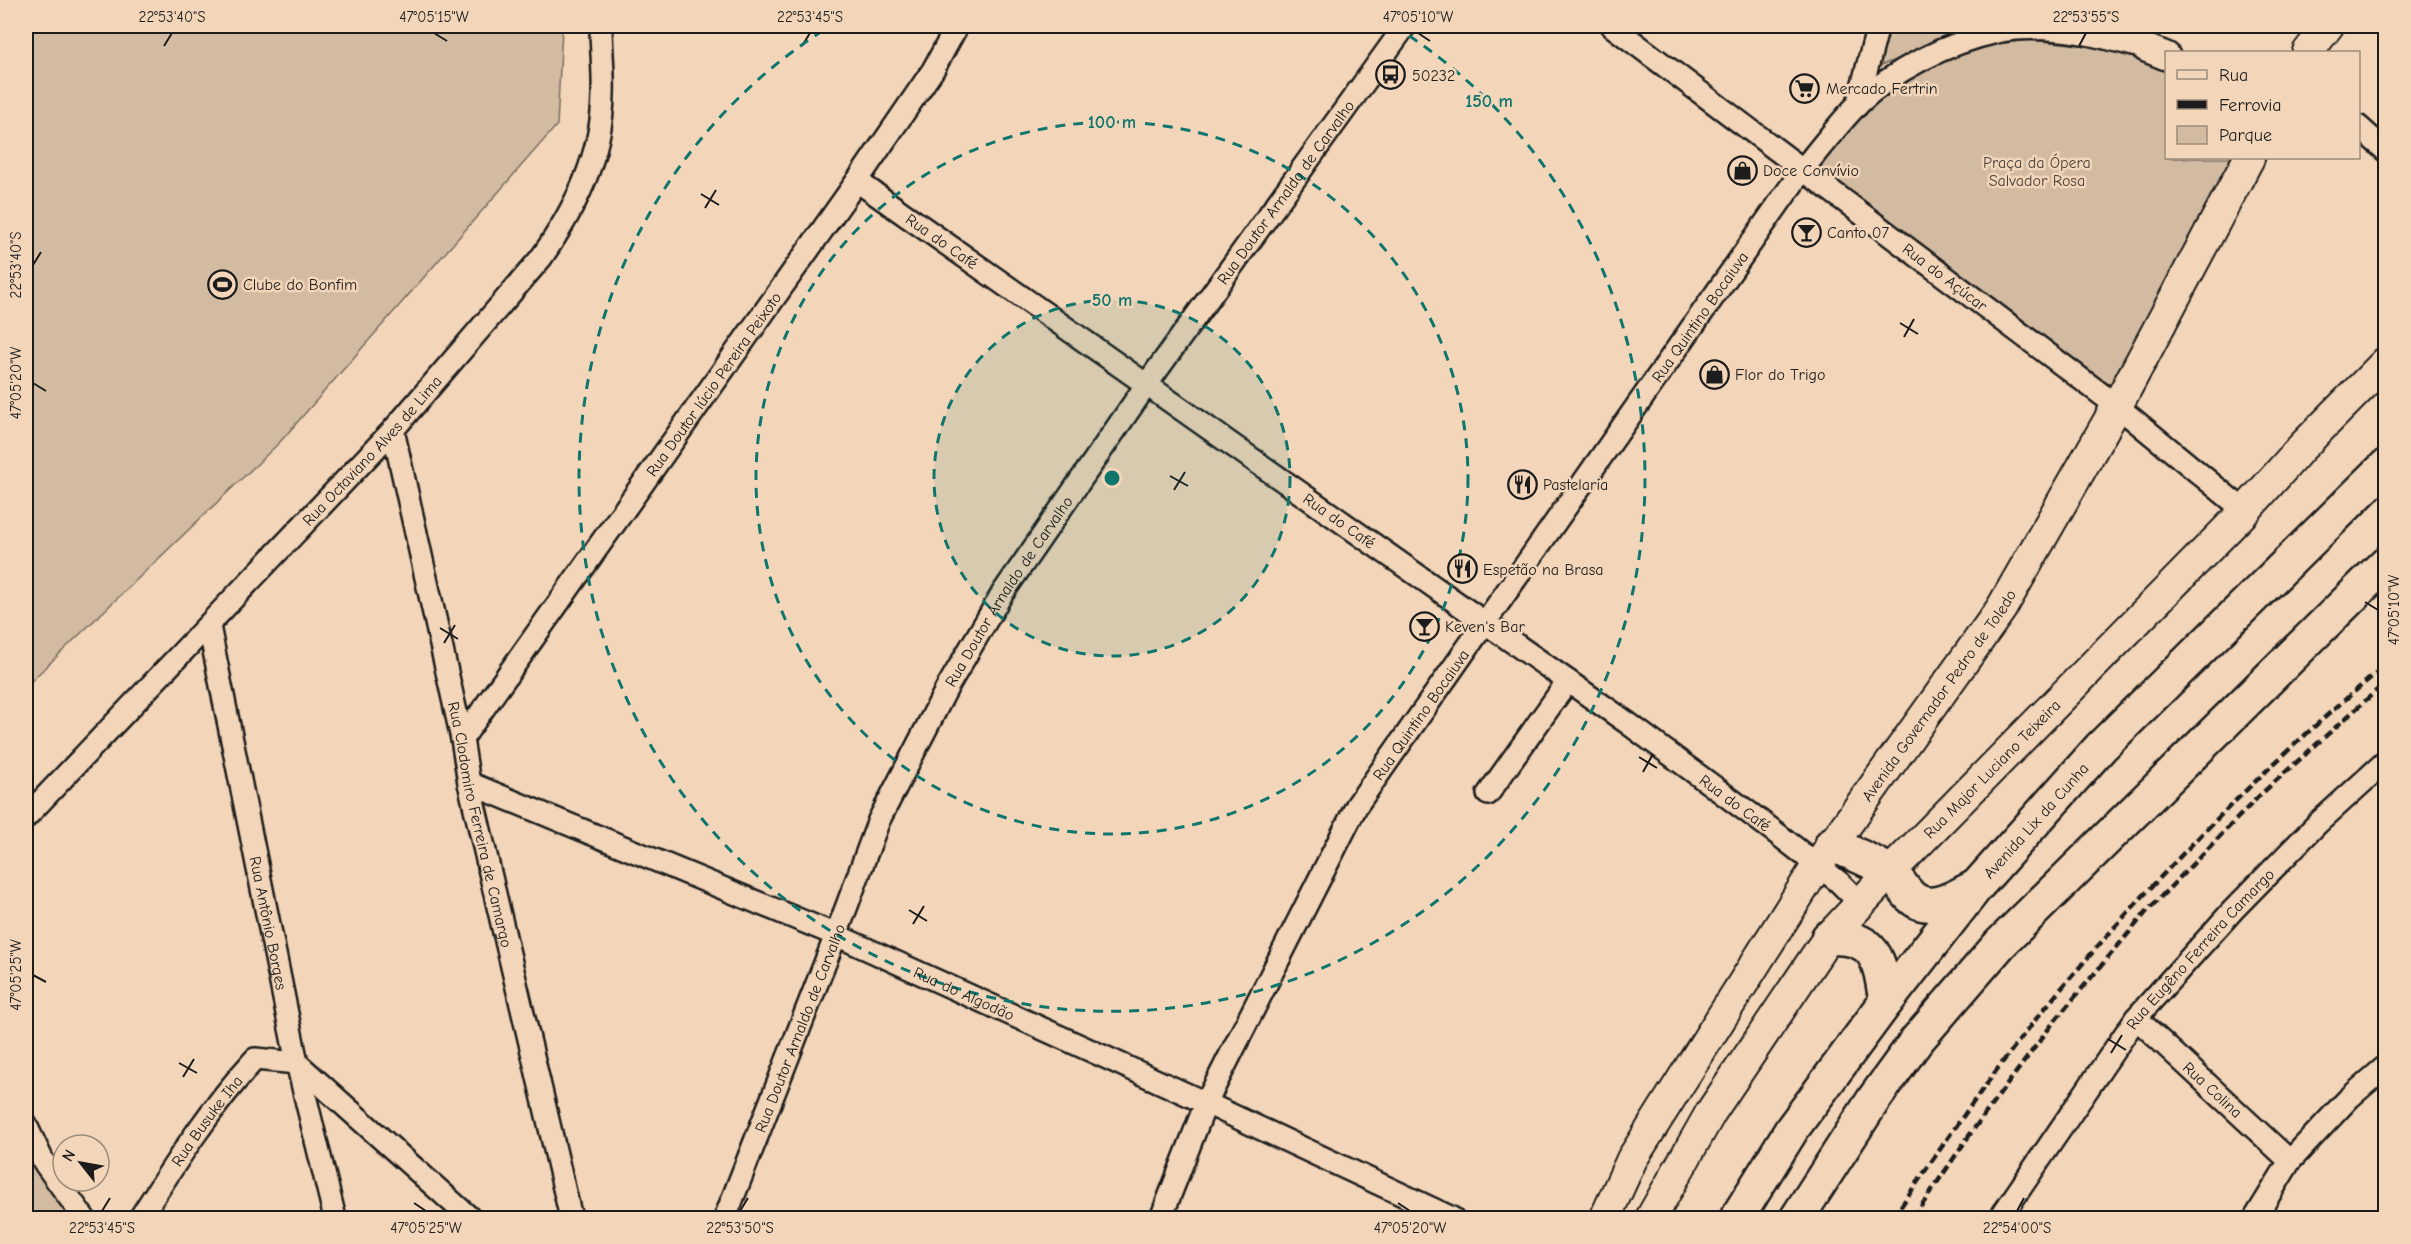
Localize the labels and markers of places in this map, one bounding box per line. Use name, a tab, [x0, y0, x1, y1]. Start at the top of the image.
bus stop icon: 50232	[1375, 59, 1407, 91]
place label: 50232	[1412, 67, 1455, 85]
supermarket icon: Mercado Fertrin	[1789, 72, 1821, 104]
place label: Mercado Fertrin	[1826, 80, 1938, 98]
shop icon: Doce Convívio	[1726, 154, 1758, 186]
place label: Doce Convívio	[1763, 162, 1859, 180]
bar icon: Canto 07	[1790, 216, 1822, 248]
place label: Canto 07	[1827, 224, 1890, 242]
sports icon: Clube do Bonfim	[206, 268, 238, 300]
place label: Clube do Bonfim	[243, 276, 357, 294]
shop icon: Flor do Trigo	[1698, 358, 1730, 390]
place label: Flor do Trigo	[1735, 366, 1825, 384]
centre of rings	[1102, 468, 1122, 488]
restaurant icon: Pastelaria	[1506, 468, 1538, 500]
place label: Pastelaria	[1543, 476, 1608, 494]
restaurant icon: Espetão na Brasa	[1446, 553, 1478, 585]
place label: Espetão na Brasa	[1483, 561, 1604, 579]
bar icon: Keven's Bar	[1408, 610, 1440, 642]
place label: Keven's Bar	[1445, 618, 1526, 636]

